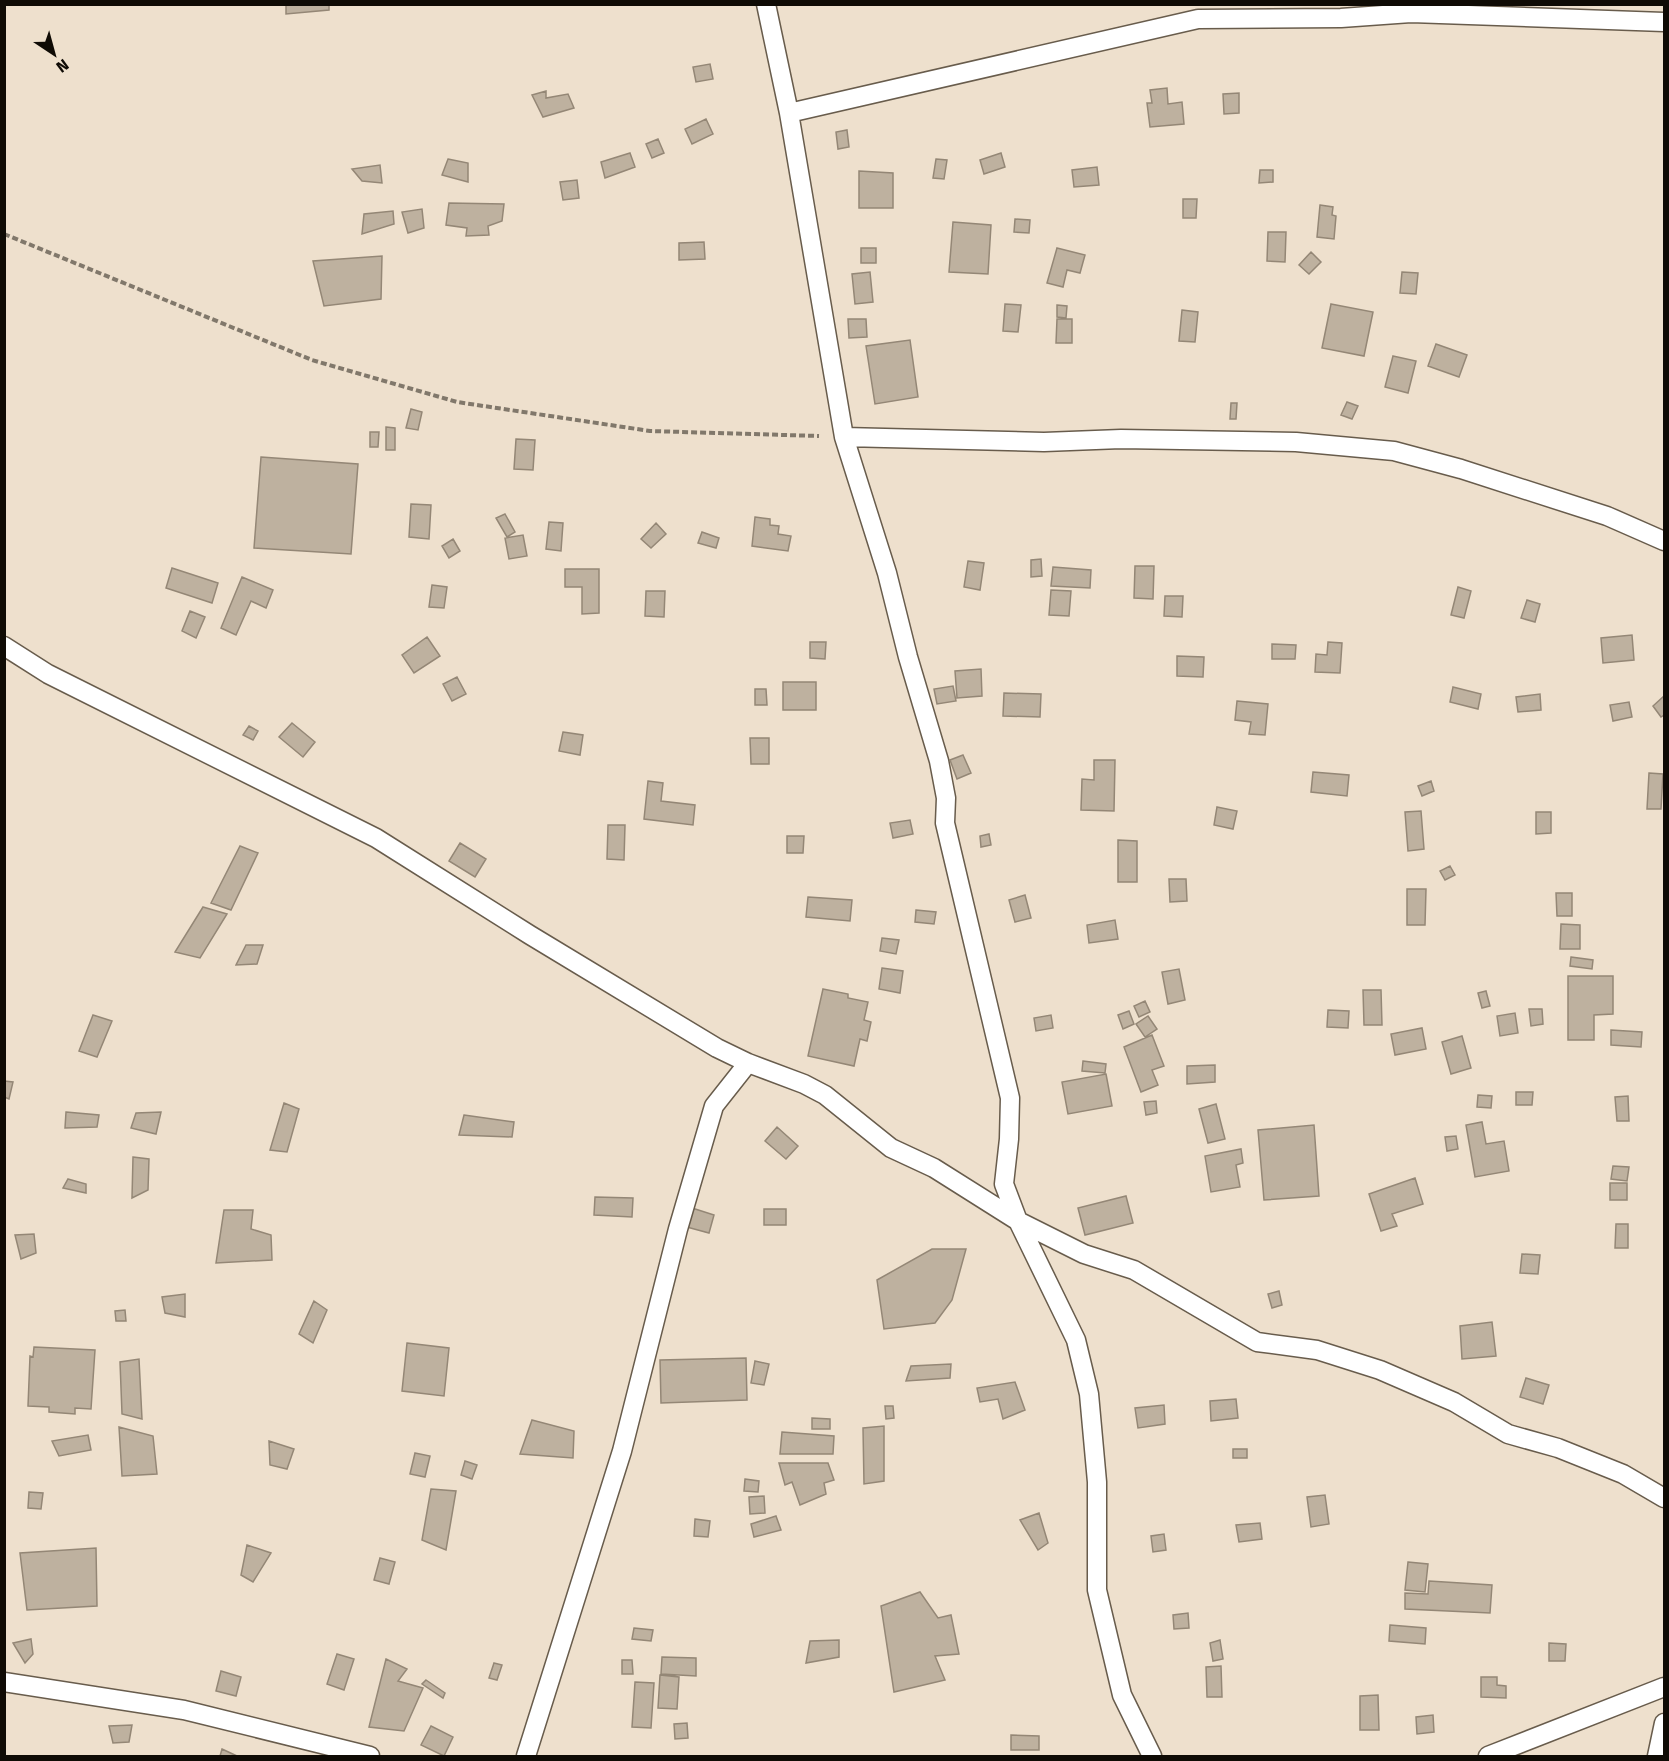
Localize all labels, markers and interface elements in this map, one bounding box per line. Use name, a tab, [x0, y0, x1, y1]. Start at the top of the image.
north arrow	[24, 24, 84, 84]
text: N	[53, 55, 72, 77]

